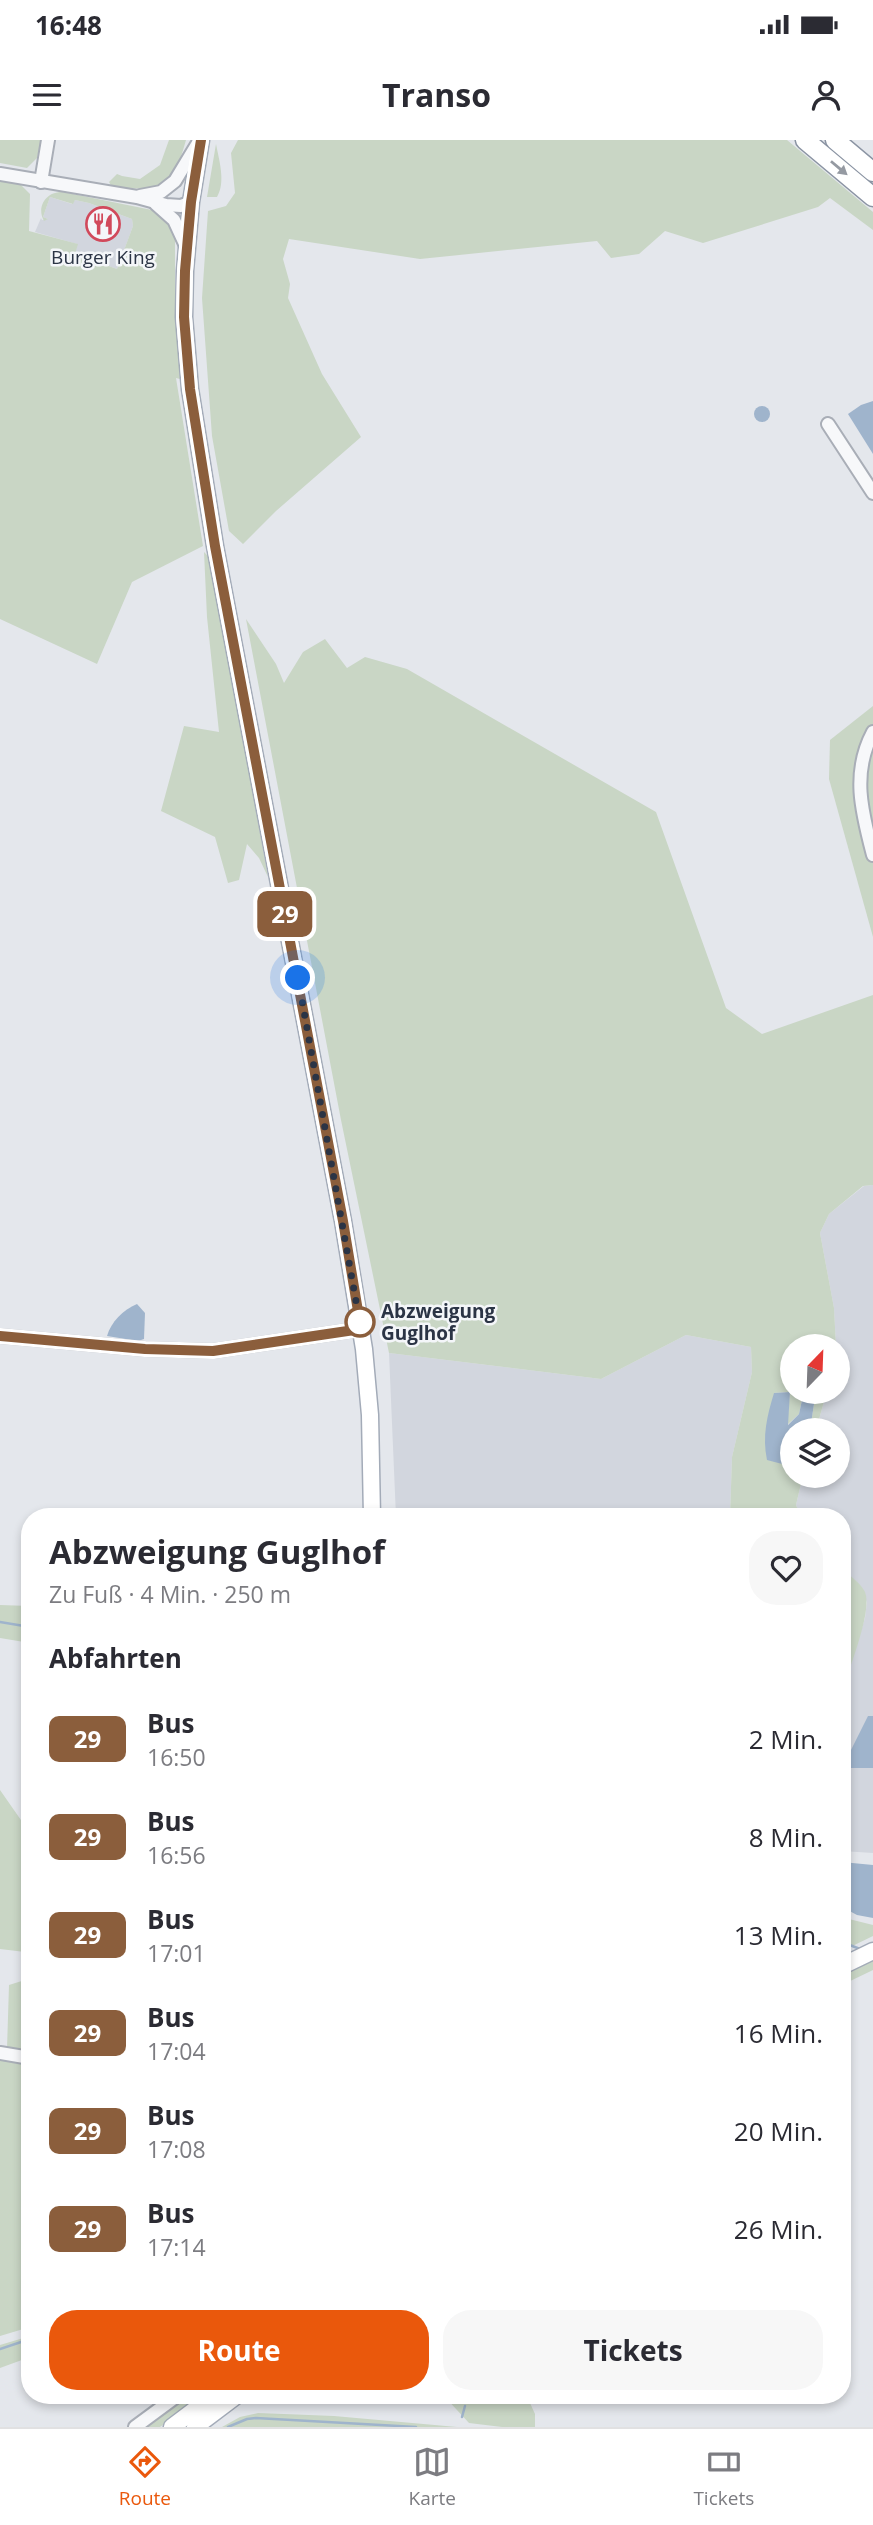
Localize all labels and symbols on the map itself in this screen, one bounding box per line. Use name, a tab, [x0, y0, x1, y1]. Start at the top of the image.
one-way arrow	[830, 161, 848, 176]
restaurant icon: Burger King	[84, 205, 122, 243]
place label: Burger King	[51, 244, 155, 270]
line badge: 29	[254, 891, 316, 937]
your location	[280, 960, 315, 995]
place label: Abzweigung Guglhof	[381, 1298, 495, 1346]
marker: Abzweigung Guglhof	[345, 1307, 375, 1337]
north arrow	[780, 1334, 850, 1404]

